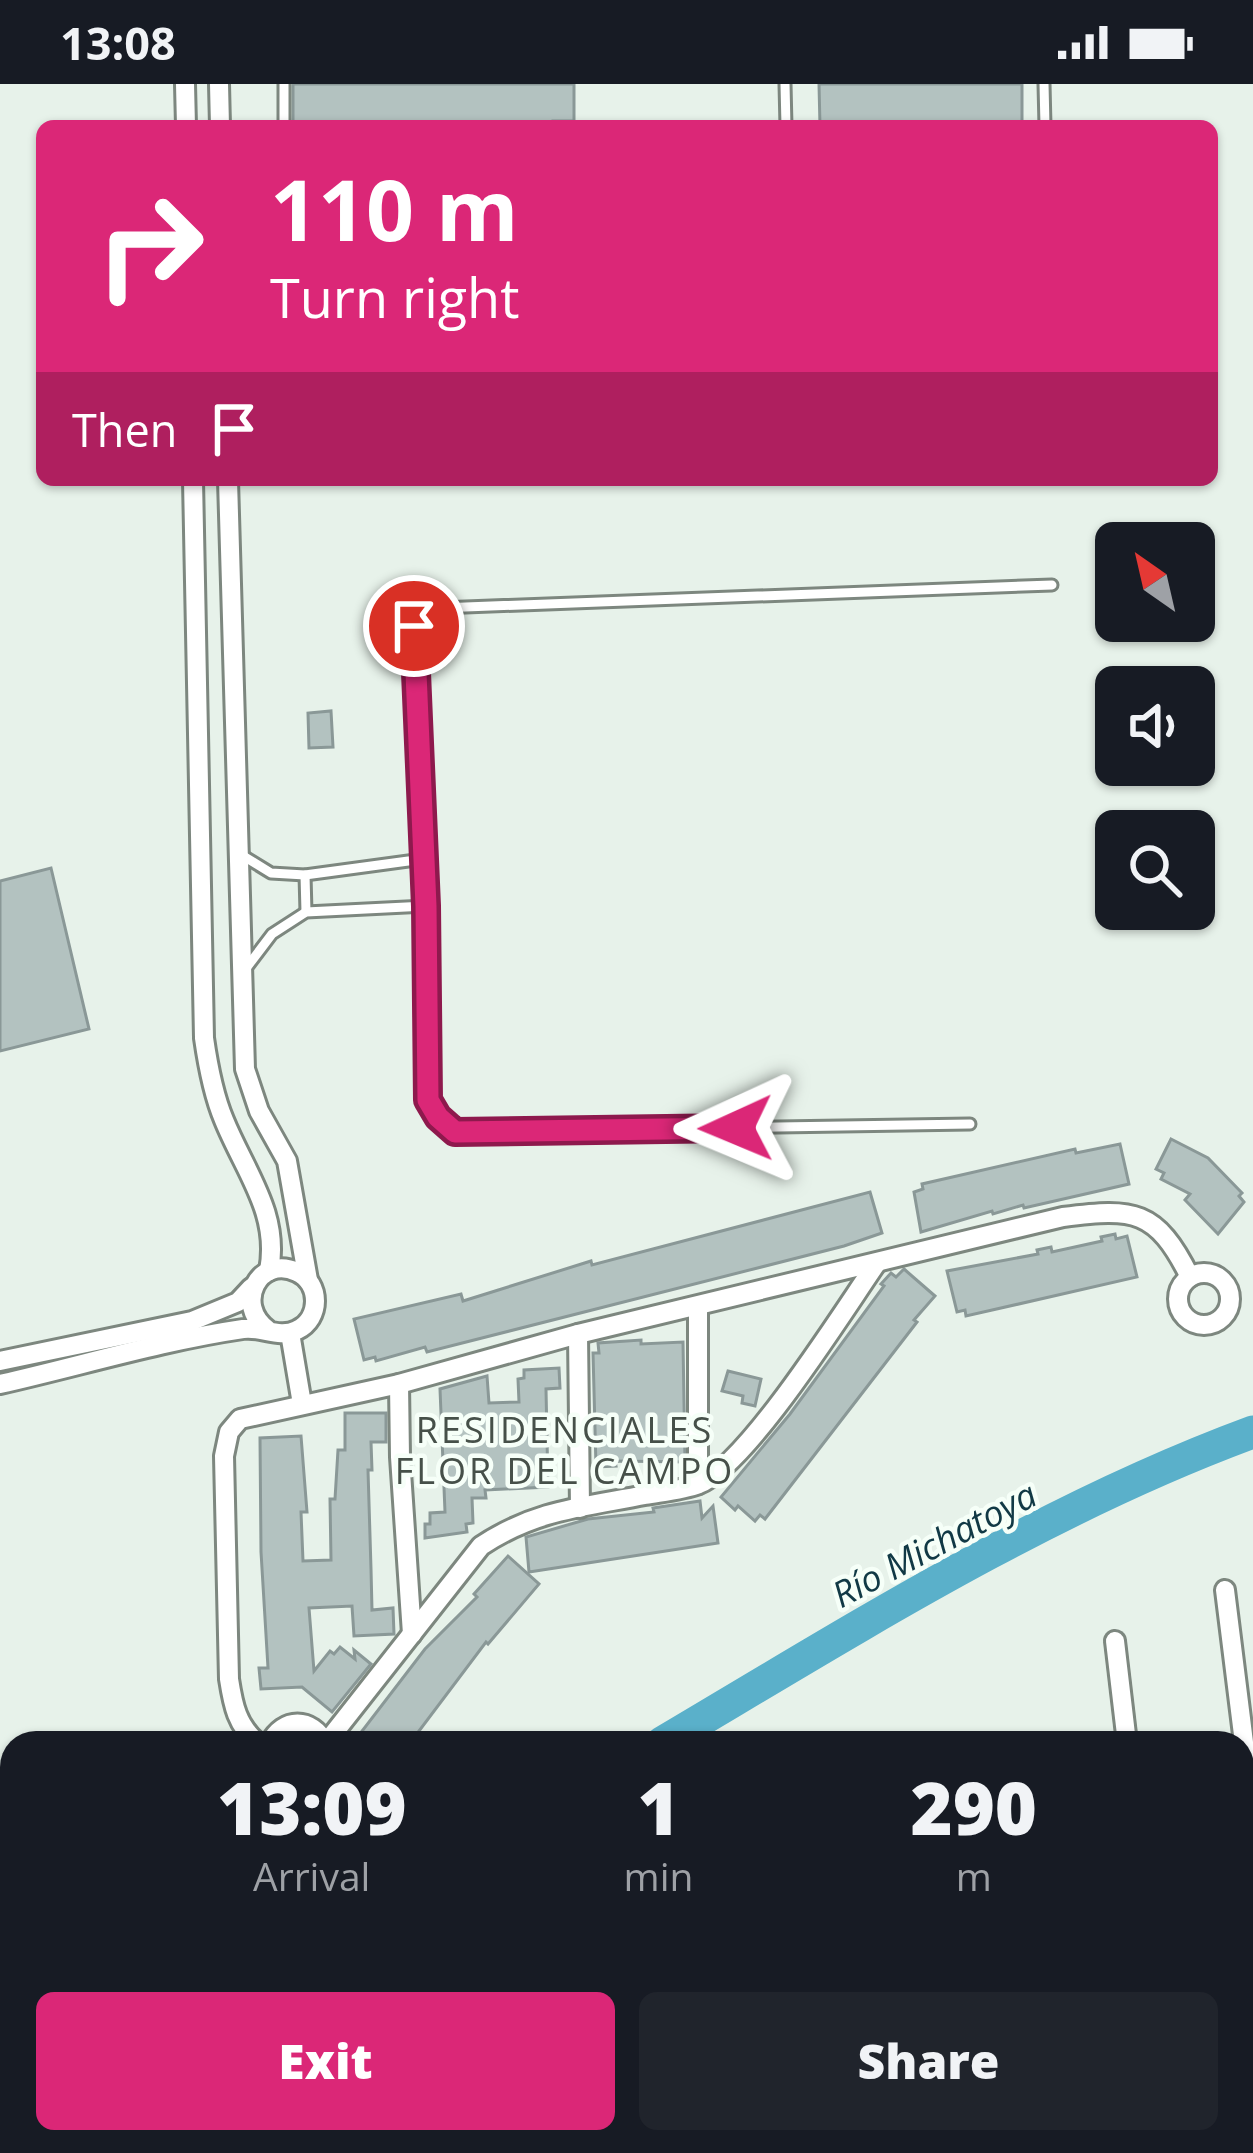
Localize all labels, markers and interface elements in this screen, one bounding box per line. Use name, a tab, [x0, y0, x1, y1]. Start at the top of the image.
text: 13:08	[60, 12, 176, 73]
text: 110 m	[270, 151, 518, 266]
icon: right	[72, 168, 228, 324]
text: Turn right	[270, 260, 519, 334]
icon: arrive	[201, 396, 267, 462]
text: Then	[72, 399, 177, 460]
north arrow	[1095, 522, 1215, 642]
map controls	[1095, 522, 1215, 930]
pin	[363, 575, 465, 677]
icon: arrive	[381, 593, 447, 659]
button: sound	[1095, 666, 1215, 786]
button: search	[1095, 810, 1215, 930]
position arrow	[673, 1065, 799, 1191]
district label: RESIDENCIALES FLOR DEL CAMPO	[395, 1405, 735, 1495]
water label: Río Michatoya	[823, 1470, 1045, 1618]
text: 13:09	[217, 1758, 407, 1856]
text: 1	[637, 1758, 680, 1856]
text: 290	[910, 1758, 1037, 1856]
text: Arrival	[253, 1849, 370, 1902]
text: min	[624, 1849, 693, 1902]
text: m	[956, 1849, 992, 1902]
button: Exit	[36, 1992, 615, 2130]
button: Share	[639, 1992, 1218, 2130]

